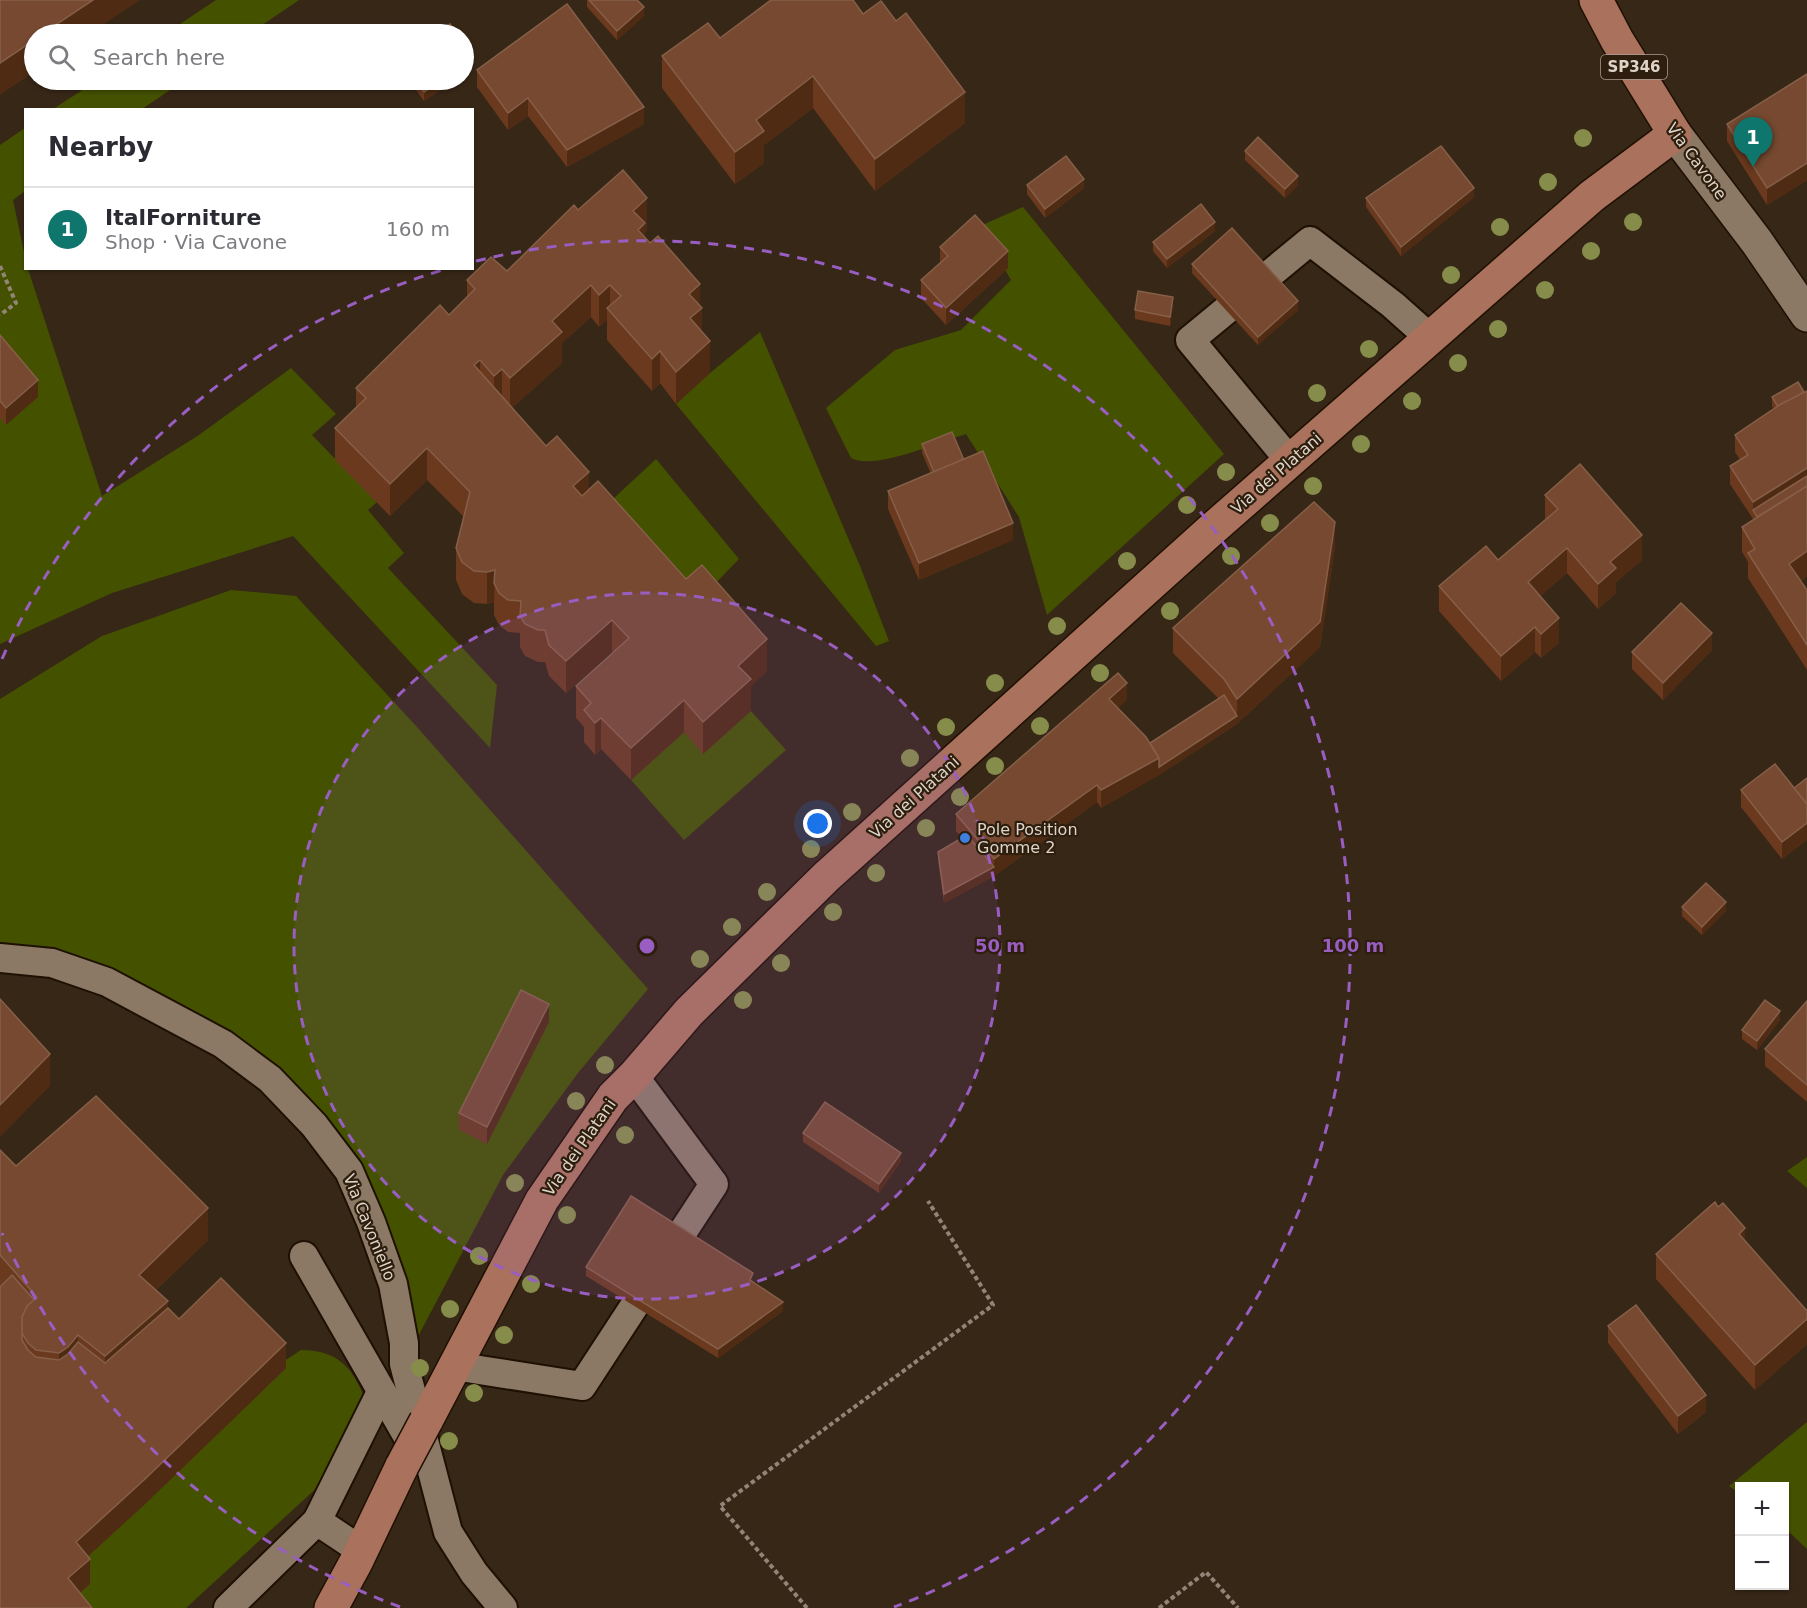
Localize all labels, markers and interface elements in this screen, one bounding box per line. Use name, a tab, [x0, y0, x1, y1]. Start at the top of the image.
search box	[24, 24, 474, 90]
icon: search	[45, 41, 78, 74]
text: Search here	[93, 45, 225, 70]
road number: SP346	[1601, 55, 1667, 79]
pin: 1	[1734, 118, 1772, 167]
street label: Via Cavone	[1662, 119, 1731, 203]
text: Nearby	[48, 132, 153, 162]
text: ItalForniture	[105, 205, 261, 230]
text: 1	[61, 217, 74, 241]
text: 160 m	[386, 217, 450, 241]
text: Shop · Via Cavone	[105, 230, 287, 254]
street label: Via dei Platani	[1227, 429, 1326, 518]
street label: Via dei Platani	[866, 752, 963, 843]
your location	[803, 809, 832, 838]
place label: Pole Position Gomme 2	[977, 820, 1078, 857]
marker: Pole Position Gomme 2	[958, 831, 972, 845]
text: 50 m	[975, 935, 1025, 956]
text: 100 m	[1322, 935, 1384, 956]
centre of rings	[637, 936, 657, 956]
street label: Via dei Platani	[539, 1095, 620, 1199]
street label: Via Cavoniello	[340, 1171, 400, 1283]
map controls	[1735, 1482, 1789, 1590]
button: +	[1735, 1482, 1789, 1536]
button: −	[1735, 1536, 1789, 1590]

